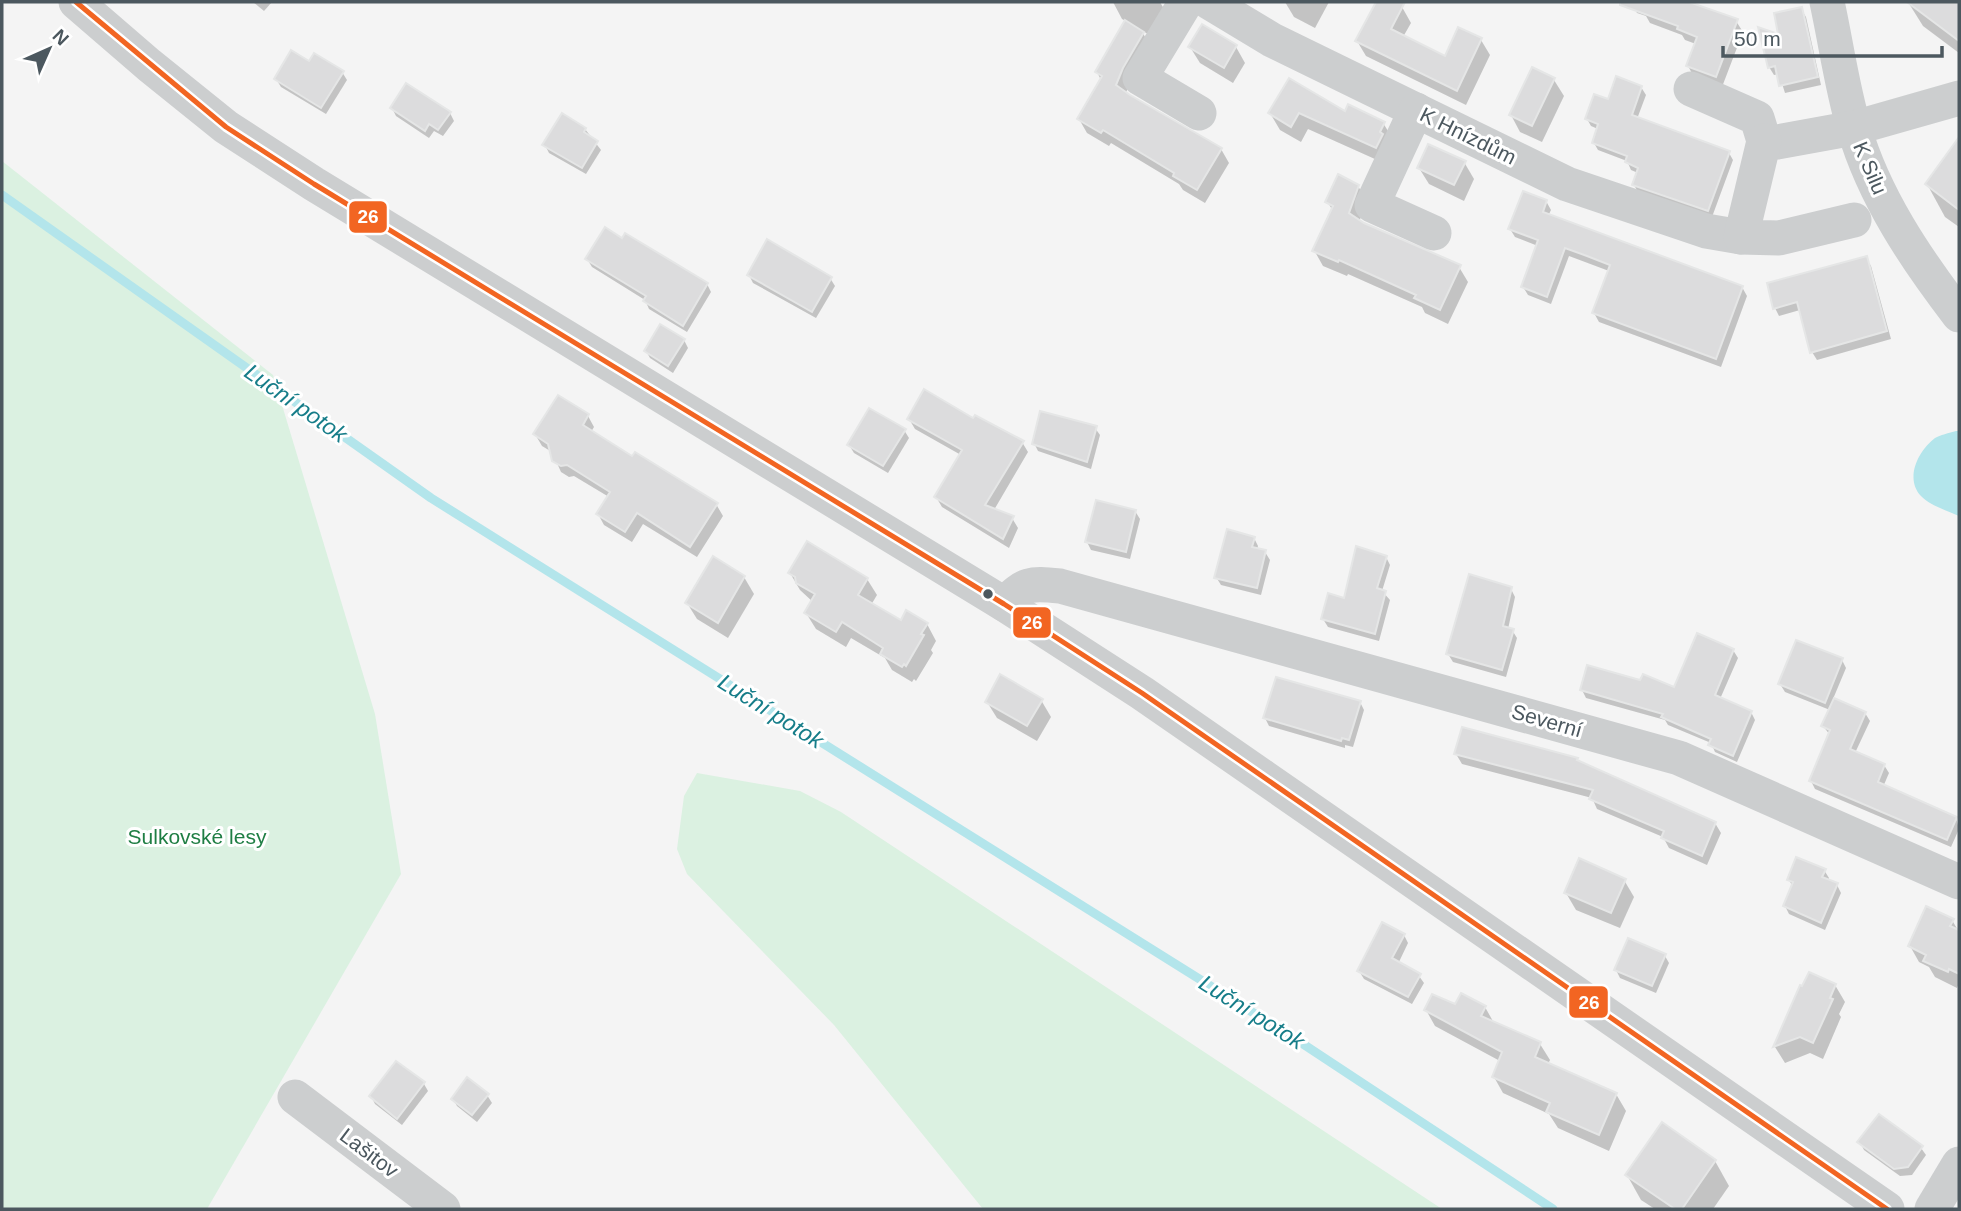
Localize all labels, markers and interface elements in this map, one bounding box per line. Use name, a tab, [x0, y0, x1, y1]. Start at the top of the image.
north arrow	[14, 14, 84, 84]
scale bar	[1723, 14, 1942, 58]
text: N	[48, 25, 73, 50]
text: 50 m	[1734, 27, 1781, 50]
street label: K Hnízdům	[1416, 102, 1520, 169]
street label: K Silu	[1849, 138, 1892, 198]
line badge: 26	[348, 200, 388, 234]
text: 26	[357, 206, 379, 227]
water label: Luční potok	[240, 358, 353, 449]
unlabelled marker	[981, 587, 995, 601]
line badge: 26	[1012, 606, 1052, 639]
text: 26	[1021, 612, 1043, 633]
water label: Luční potok	[714, 668, 830, 754]
street label: Severní	[1509, 699, 1585, 742]
park label: Sulkovské lesy	[128, 825, 267, 848]
water label: Luční potok	[1195, 969, 1311, 1055]
line badge: 26	[1568, 985, 1609, 1019]
text: 26	[1578, 992, 1600, 1013]
street label: Lašitov	[336, 1123, 403, 1182]

